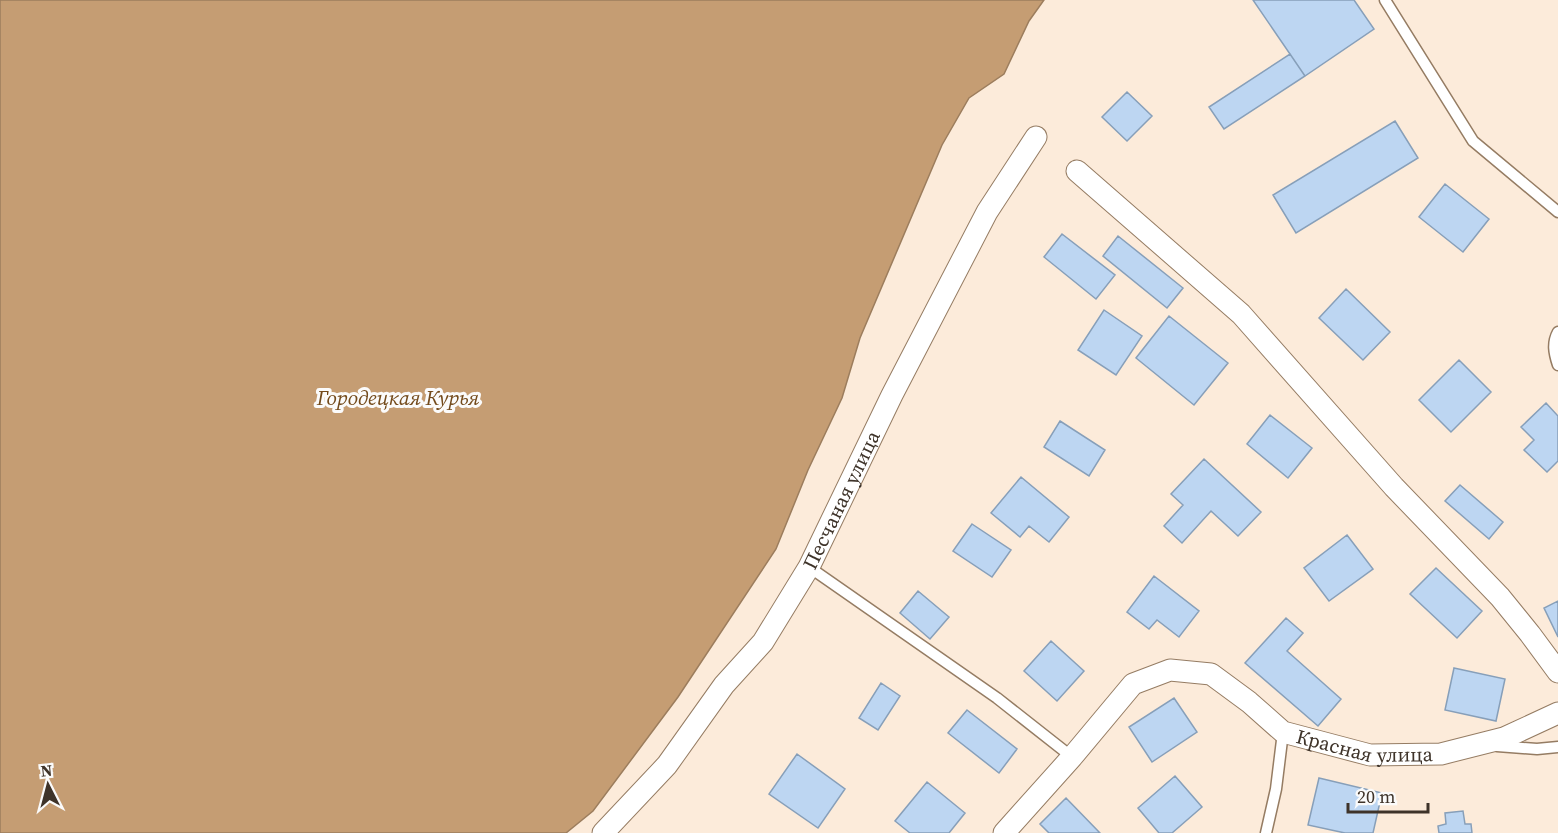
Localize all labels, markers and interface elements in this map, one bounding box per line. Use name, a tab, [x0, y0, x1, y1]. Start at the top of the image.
water label: Городецкая Курья	[316, 383, 480, 412]
street label: Песчаная улица	[796, 425, 887, 574]
street label: Красная улица	[1293, 722, 1434, 769]
north arrow	[18, 755, 78, 815]
text: N	[39, 758, 54, 782]
scale bar	[1348, 776, 1428, 814]
text: 20 m	[1357, 784, 1395, 809]

